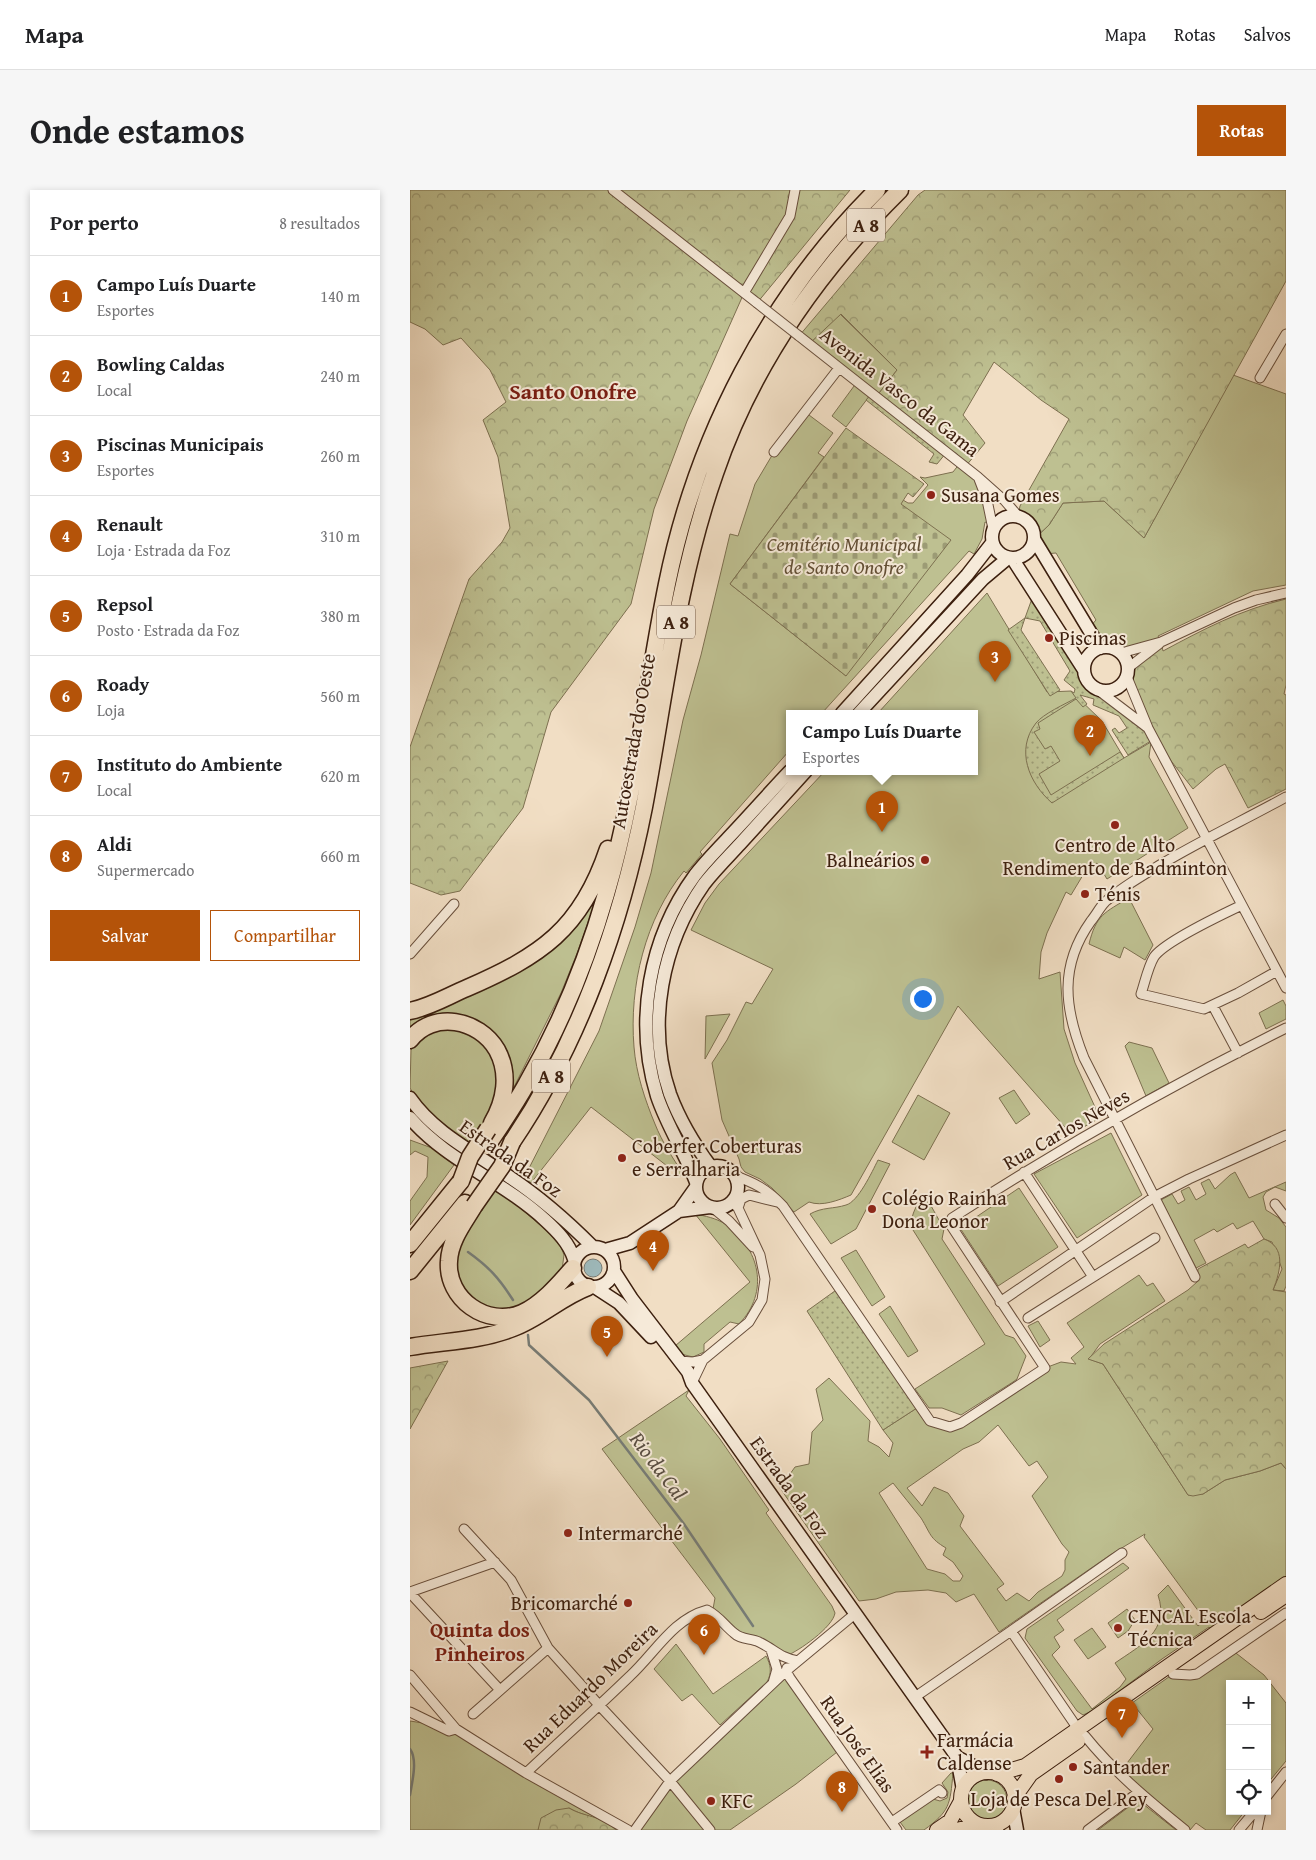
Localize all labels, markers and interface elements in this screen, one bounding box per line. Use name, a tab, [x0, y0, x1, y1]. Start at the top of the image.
text: Mapa	[25, 17, 84, 52]
text: Mapa	[1105, 21, 1146, 48]
text: Rotas	[1174, 21, 1216, 48]
text: Salvos	[1244, 21, 1291, 48]
text: Onde estamos	[30, 105, 245, 156]
button: Rotas	[1197, 105, 1286, 156]
text: Por perto	[50, 207, 139, 238]
road number: A 8	[847, 208, 885, 242]
text: 8 resultados	[279, 211, 360, 235]
text: Campo Luís Duarte	[97, 270, 256, 298]
text: 1	[62, 284, 70, 308]
text: 140 m	[320, 284, 360, 308]
text: Esportes	[97, 298, 154, 322]
street label: Avenida Vasco da Gama	[814, 320, 987, 464]
text: Bowling Caldas	[97, 350, 225, 378]
text: 2	[62, 364, 70, 388]
text: 240 m	[320, 364, 360, 388]
district label: Santo Onofre	[509, 375, 637, 407]
text: Local	[97, 378, 132, 402]
text: Piscinas Municipais	[97, 430, 264, 458]
text: 3	[62, 444, 70, 468]
text: 260 m	[320, 444, 360, 468]
text: Esportes	[97, 458, 154, 482]
place label: Susana Gomes	[941, 480, 1060, 509]
marker: Susana Gomes	[925, 489, 937, 501]
text: Renault	[97, 510, 163, 538]
text: 4	[62, 524, 70, 548]
text: 310 m	[320, 524, 360, 548]
park label: Cemitério Municipal de Santo Onofre	[767, 529, 921, 581]
text: Loja · Estrada da Foz	[97, 538, 230, 562]
text: Repsol	[97, 590, 153, 618]
text: 5	[62, 604, 70, 628]
text: 380 m	[320, 604, 360, 628]
road number: A 8	[657, 606, 695, 638]
text: Posto · Estrada da Foz	[97, 618, 239, 642]
place label: Piscinas	[1059, 623, 1126, 652]
marker: Piscinas	[1043, 632, 1055, 644]
pin: 3	[979, 641, 1011, 682]
street label: Autoestrada do Oeste	[603, 651, 662, 831]
text: Roady	[97, 670, 149, 698]
text: 6	[62, 684, 70, 708]
text: 560 m	[320, 684, 360, 708]
text: Loja	[97, 698, 125, 722]
popup	[786, 710, 978, 775]
pin: 2	[1074, 715, 1106, 756]
text: Campo Luís Duarte	[802, 717, 962, 745]
text: Esportes	[802, 745, 860, 769]
text: Instituto do Ambiente	[97, 750, 282, 778]
text: 7	[62, 764, 70, 788]
text: 620 m	[320, 764, 360, 788]
text: Local	[97, 778, 132, 802]
pin: 1	[866, 791, 898, 832]
marker: Centro de Alto Rendimento de Badminton	[1109, 819, 1121, 831]
text: Aldi	[97, 830, 132, 858]
place label: Centro de Alto Rendimento de Badminton	[1003, 830, 1227, 882]
text: 8	[62, 844, 70, 868]
text: 660 m	[320, 844, 360, 868]
place label: Balneários	[827, 845, 915, 874]
marker: Balneários	[919, 854, 931, 866]
text: Supermercado	[97, 858, 195, 882]
place label: Ténis	[1095, 879, 1140, 908]
marker: Ténis	[1079, 888, 1091, 900]
button: Salvar	[50, 910, 200, 961]
button: Compartilhar	[210, 910, 360, 961]
your location	[910, 986, 936, 1012]
road number: A 8	[532, 1059, 570, 1092]
street label: Rua Carlos Neves	[997, 1080, 1135, 1177]
street label: Estrada da Foz	[454, 1111, 569, 1204]
place label: Coberfer Coberturas e Serralharia	[632, 1131, 802, 1183]
marker: Coberfer Coberturas e Serralharia	[616, 1152, 628, 1164]
place label: Colégio Rainha Dona Leonor	[882, 1183, 1007, 1235]
marker: Colégio Rainha Dona Leonor	[866, 1203, 878, 1215]
pin: 4	[637, 1230, 669, 1271]
pin: 5	[591, 1316, 623, 1357]
water label: Rio da Cal	[622, 1424, 695, 1507]
street label: Estrada da Foz	[744, 1430, 837, 1544]
place label: Intermarché	[578, 1518, 683, 1547]
marker: Intermarché	[562, 1527, 574, 1539]
place label: Bricomarché	[511, 1588, 618, 1617]
marker: Bricomarché	[622, 1597, 634, 1609]
place label: CENCAL Escola Técnica	[1128, 1601, 1251, 1653]
district label: Quinta dos Pinheiros	[430, 1614, 530, 1669]
street label: Rua Eduardo Moreira	[516, 1614, 664, 1759]
pin: 6	[688, 1614, 720, 1655]
marker: CENCAL Escola Técnica	[1112, 1622, 1124, 1634]
map controls	[1226, 1680, 1271, 1815]
button: +	[1226, 1680, 1271, 1725]
street label: Rua José Elias	[814, 1689, 903, 1798]
pin: 7	[1106, 1697, 1138, 1738]
place label: Farmácia Caldense	[937, 1725, 1014, 1777]
button: −	[1226, 1725, 1271, 1770]
marker: Farmácia Caldense	[921, 1746, 933, 1758]
place label: Santander	[1083, 1752, 1170, 1781]
marker: Santander	[1067, 1761, 1079, 1773]
button: locate	[1226, 1770, 1271, 1815]
pin: 8	[826, 1771, 858, 1812]
marker: Loja de Pesca Del Rey	[1053, 1773, 1065, 1785]
place label: Loja de Pesca Del Rey	[971, 1784, 1147, 1813]
place label: KFC	[721, 1786, 754, 1815]
marker: KFC	[705, 1795, 717, 1807]

